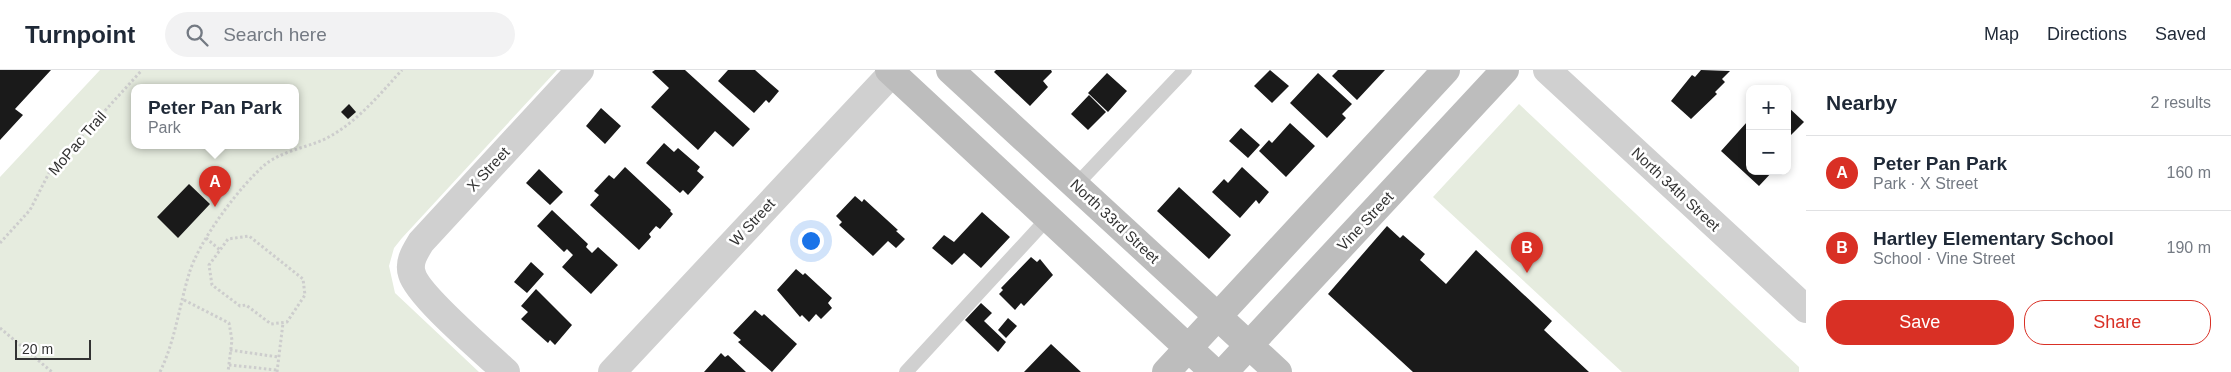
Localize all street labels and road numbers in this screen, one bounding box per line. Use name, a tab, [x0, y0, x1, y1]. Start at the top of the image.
street label: MoPac Trail	[45, 108, 109, 178]
street label: X Street	[463, 143, 513, 195]
street label: North 34th Street	[1628, 144, 1724, 235]
street label: North 33rd Street	[1067, 176, 1163, 267]
street label: Vine Street	[1334, 188, 1397, 254]
street label: W Street	[726, 194, 779, 249]

